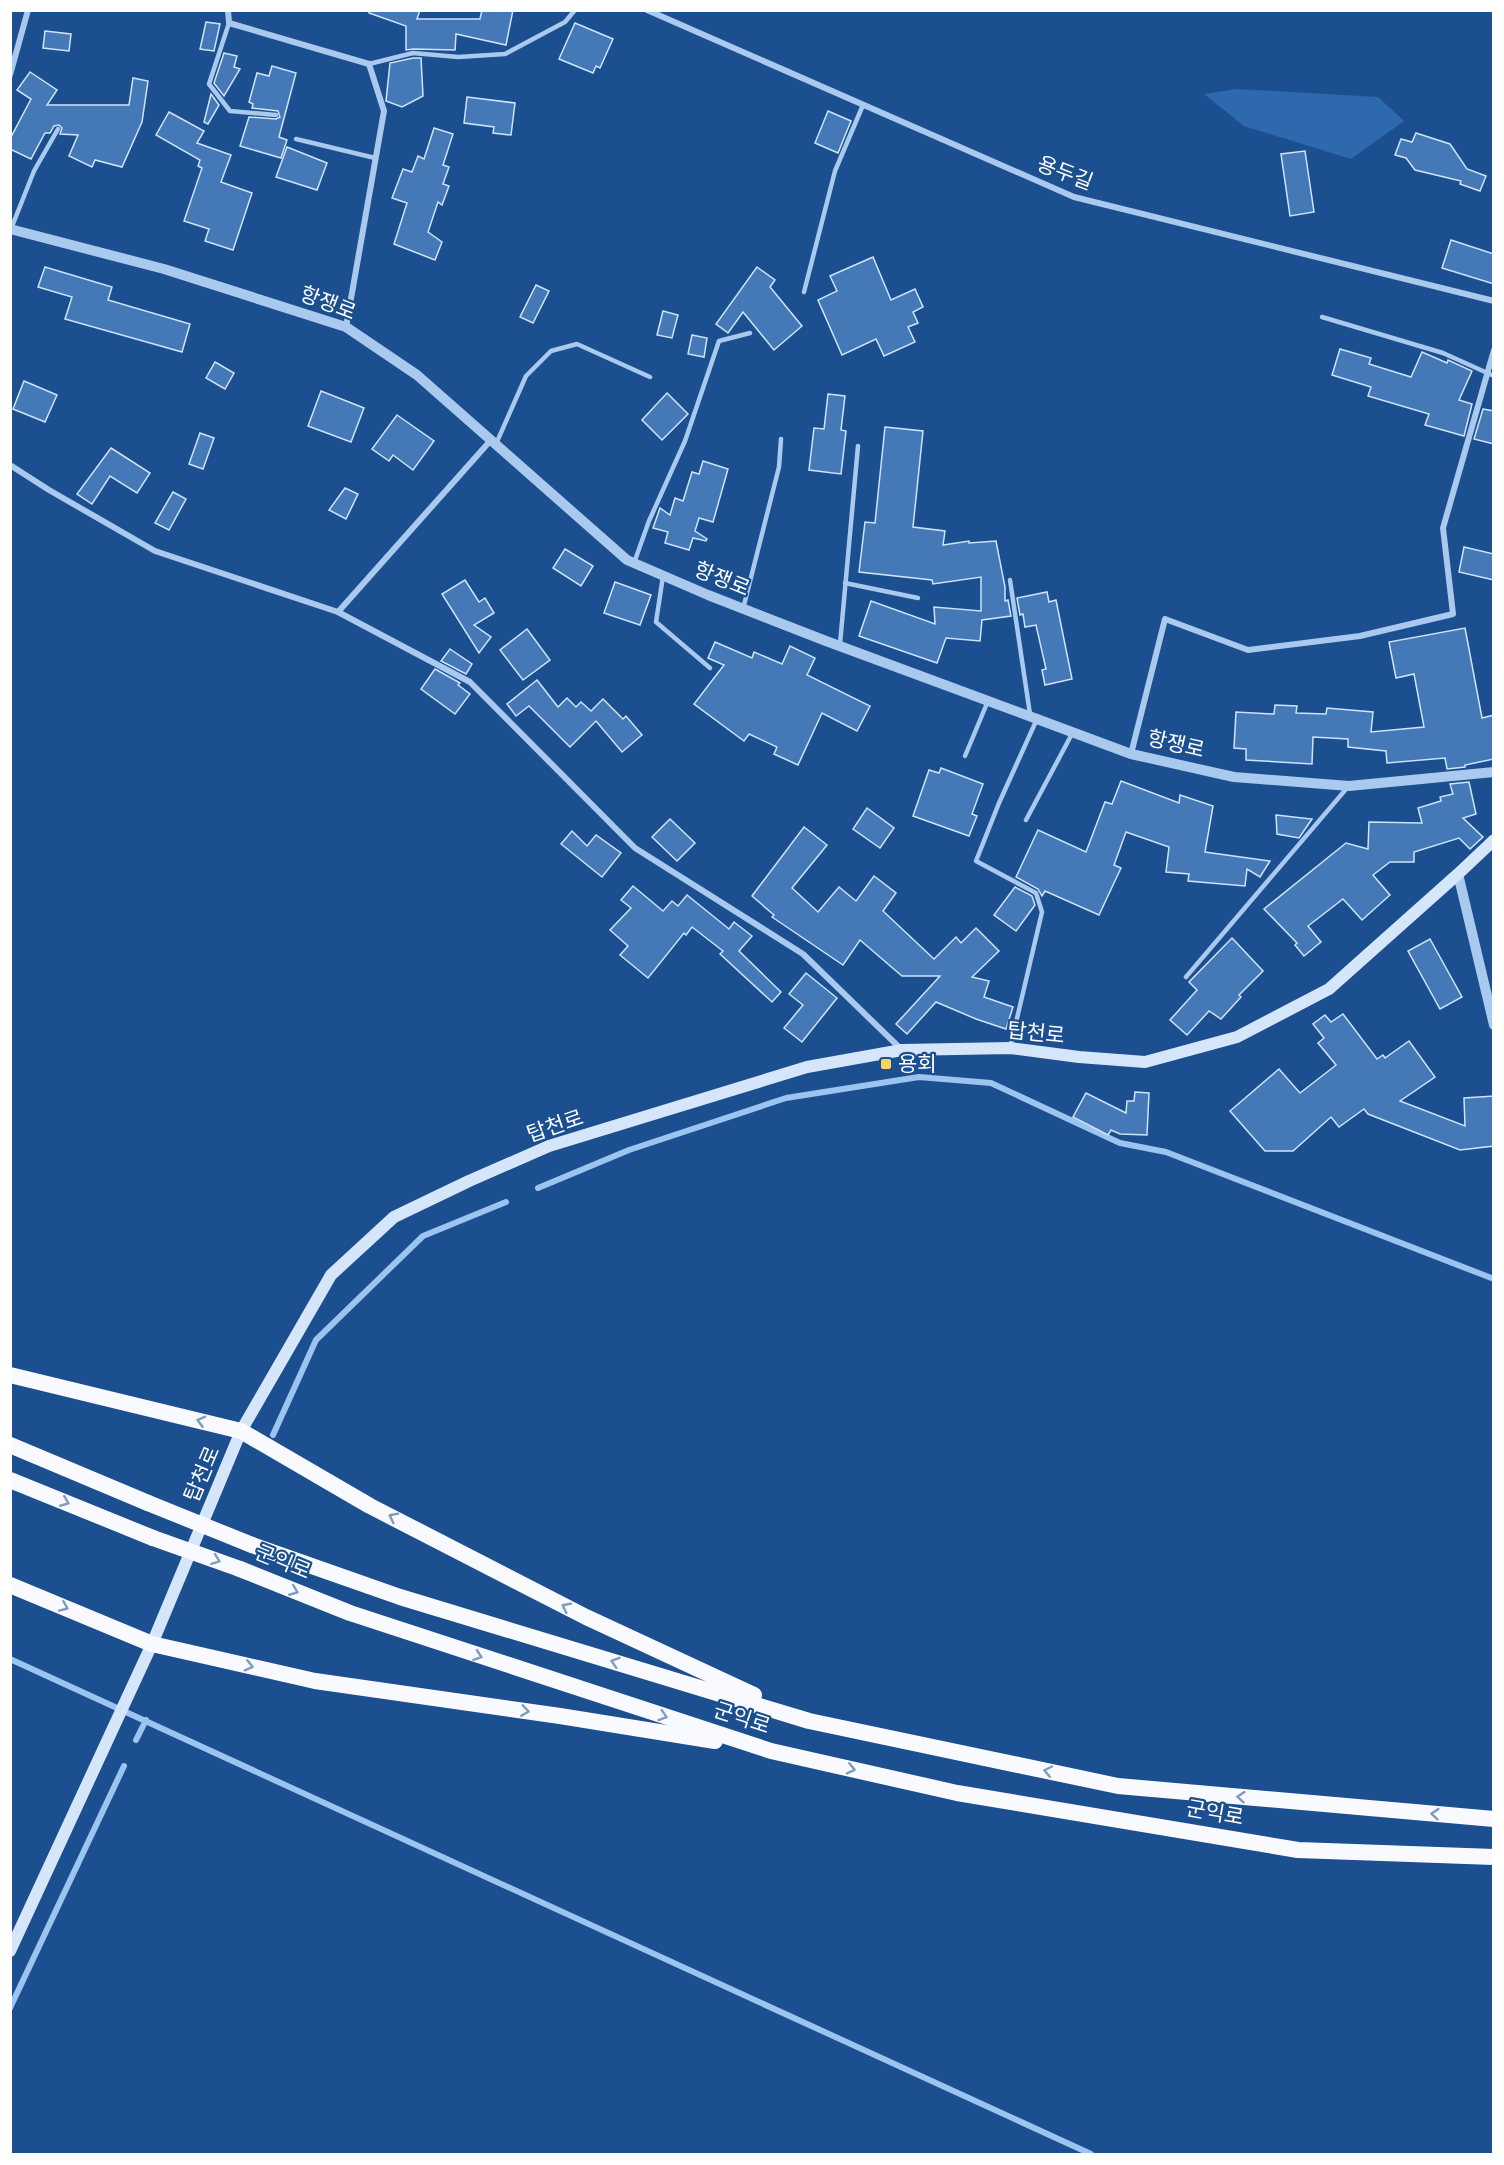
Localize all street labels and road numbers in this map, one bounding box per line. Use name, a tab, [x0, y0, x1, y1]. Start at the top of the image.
street label: 용두길	[1034, 151, 1096, 195]
street label: 항쟁로	[297, 281, 359, 325]
street label: 항쟁로	[691, 557, 753, 601]
street label: 항쟁로	[1145, 726, 1207, 762]
street label: 탑천로	[1006, 1018, 1066, 1048]
street label: 탑천로	[524, 1105, 586, 1147]
street label: 탑천로	[180, 1443, 224, 1505]
street label: 군익로	[252, 1540, 314, 1584]
street label: 군익로	[711, 1698, 773, 1738]
street label: 군익로	[1184, 1796, 1246, 1830]

